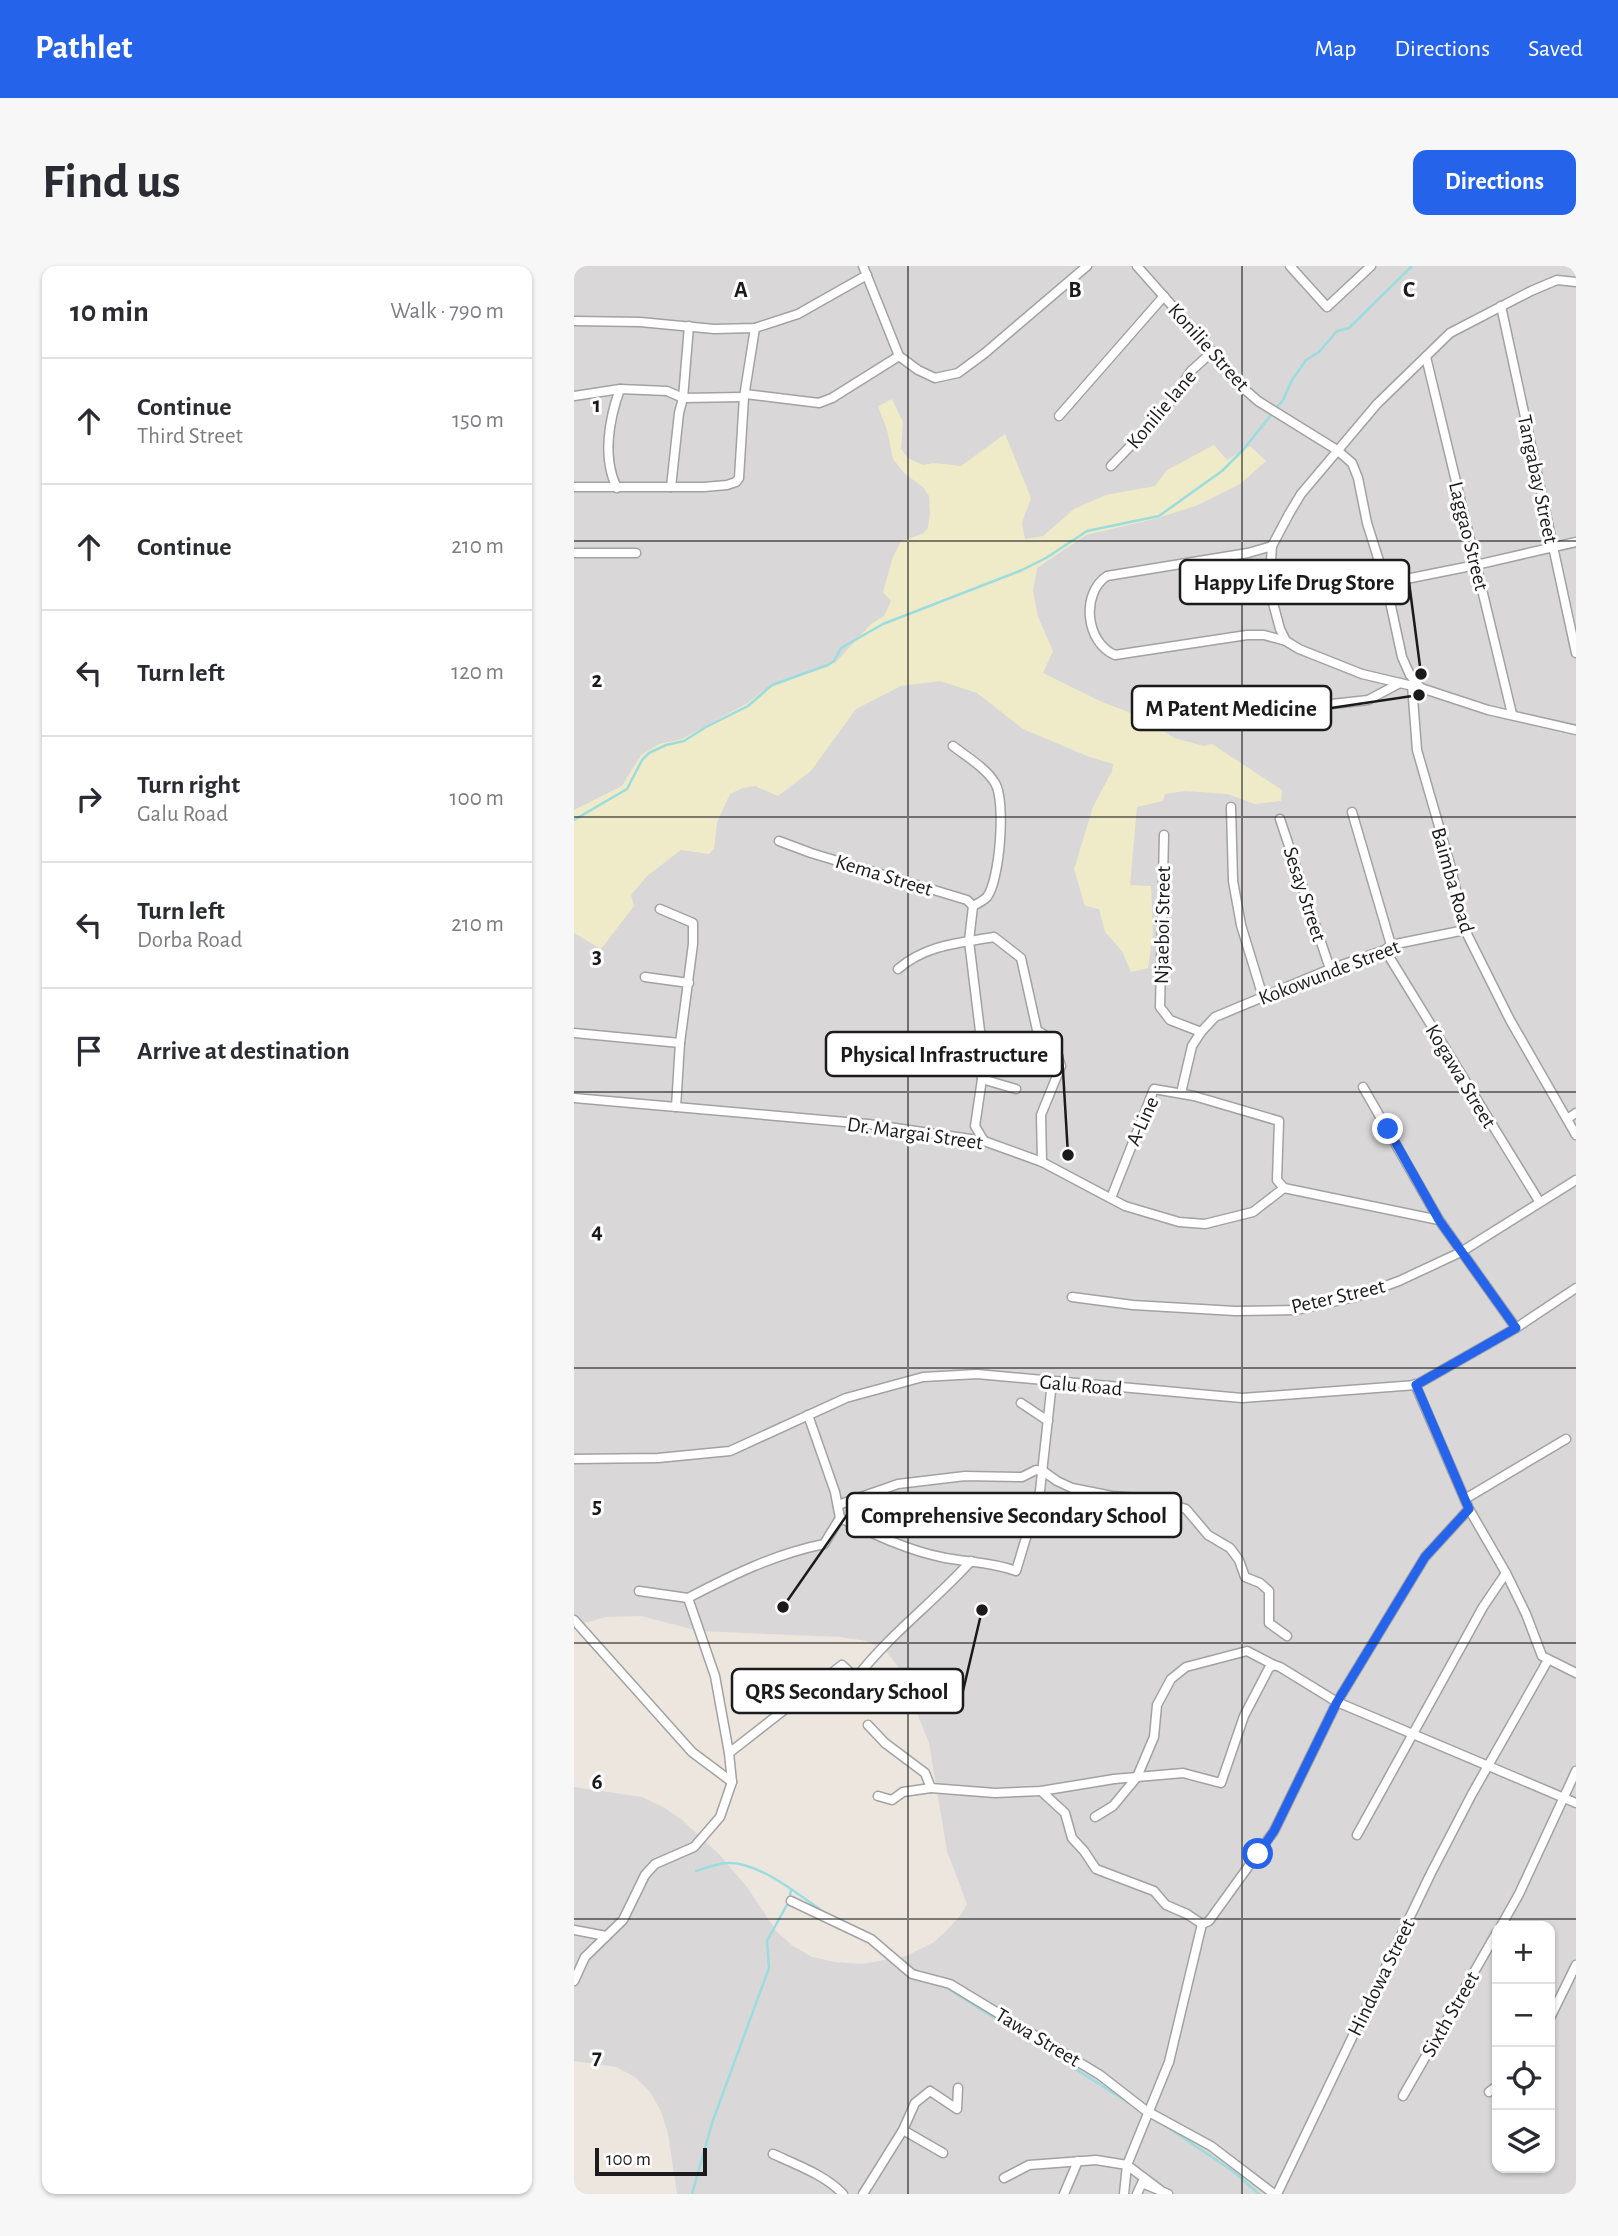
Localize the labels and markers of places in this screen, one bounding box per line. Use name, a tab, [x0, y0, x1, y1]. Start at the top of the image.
callout: Happy Life Drug Store	[1180, 560, 1409, 604]
callout: M Patent Medicine	[1132, 686, 1331, 730]
callout: Physical Infrastructure	[826, 1032, 1062, 1076]
callout: Comprehensive Secondary School	[847, 1493, 1181, 1537]
callout: QRS Secondary School	[732, 1669, 963, 1713]

